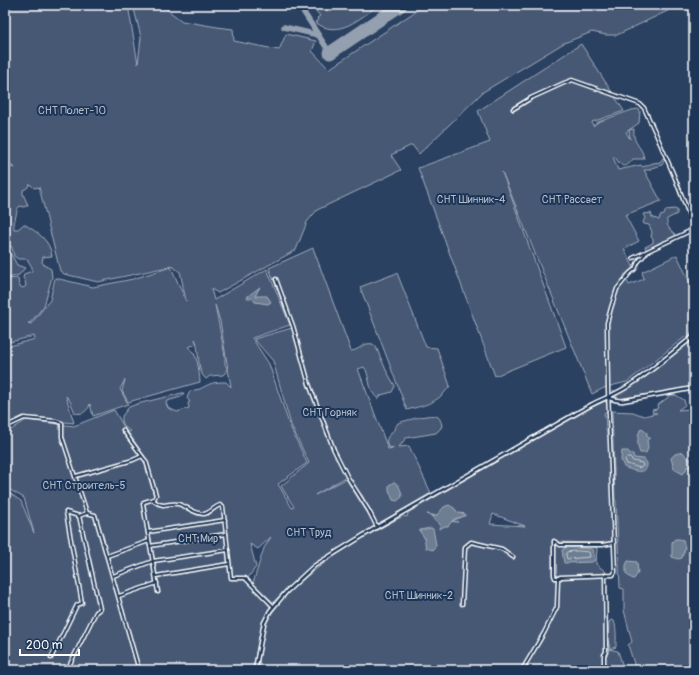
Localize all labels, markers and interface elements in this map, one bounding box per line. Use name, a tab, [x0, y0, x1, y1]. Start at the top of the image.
park label: СНТ Полет-10	[38, 104, 106, 117]
park label: СНТ Шинник-4	[437, 193, 506, 206]
park label: СНТ Рассвет	[542, 193, 603, 206]
park label: СНТ Горняк	[303, 406, 358, 419]
park label: СНТ Строитель-5	[43, 479, 126, 492]
park label: СНТ Труд	[287, 526, 332, 539]
park label: СНТ Мир	[178, 532, 218, 545]
park label: СНТ Шинник-2	[385, 589, 453, 602]
scale bar	[20, 631, 79, 657]
text: 200 m	[26, 638, 63, 653]

